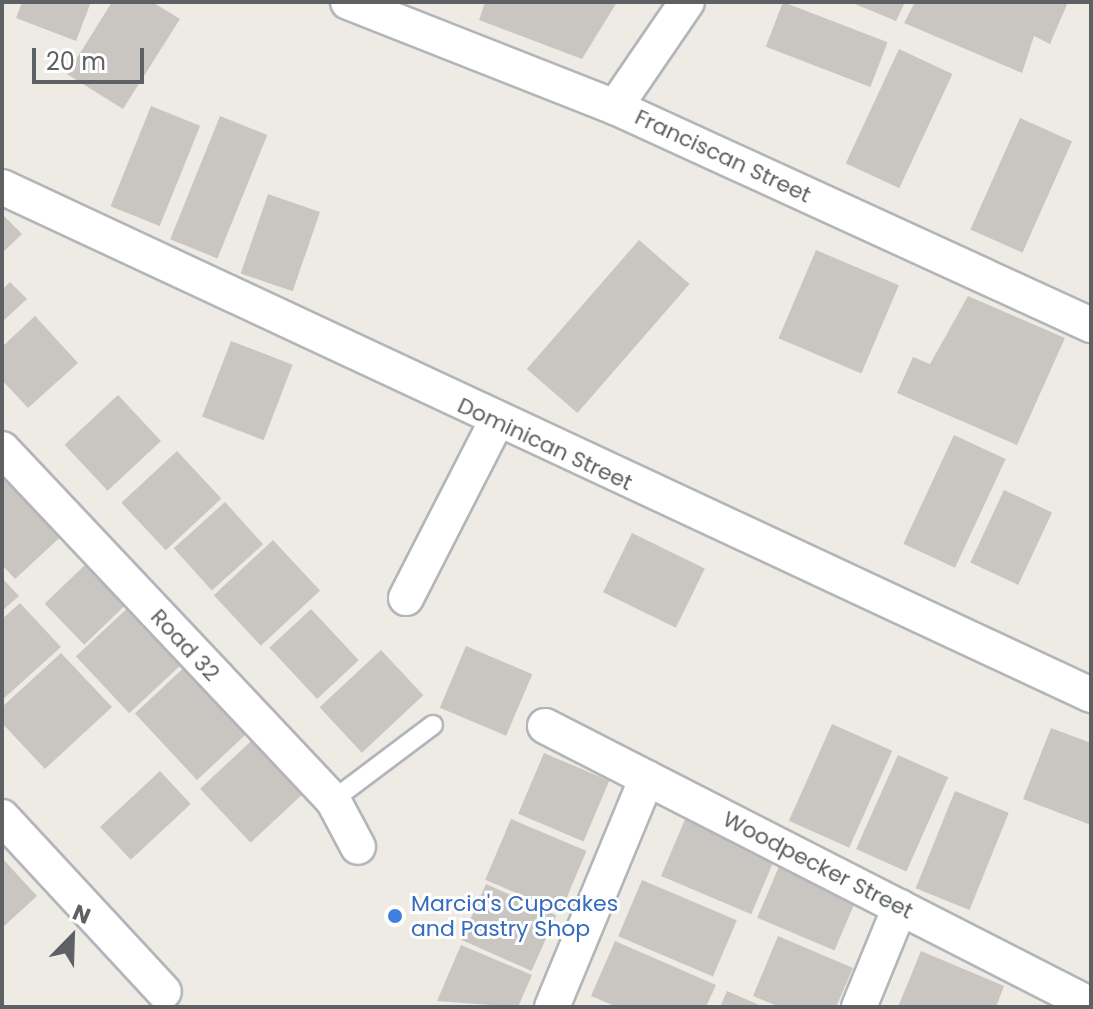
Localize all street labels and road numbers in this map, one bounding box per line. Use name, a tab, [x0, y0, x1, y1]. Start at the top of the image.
street label: Franciscan Street	[631, 104, 815, 208]
street label: Dominican Street	[453, 392, 637, 496]
street label: Road 32	[145, 604, 225, 686]
street label: Woodpecker Street	[719, 806, 917, 924]

